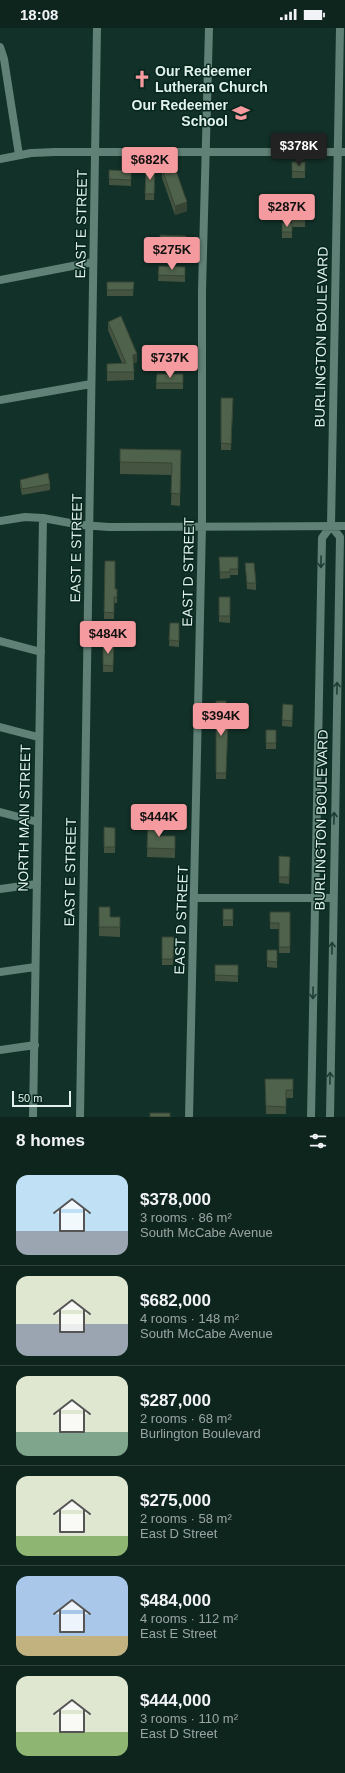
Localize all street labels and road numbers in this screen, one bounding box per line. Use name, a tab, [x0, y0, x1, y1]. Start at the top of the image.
street label: EAST E STREET	[72, 169, 90, 278]
street label: BURLINGTON BOULEVARD	[311, 246, 331, 428]
street label: EAST E STREET	[67, 493, 85, 602]
street label: EAST D STREET	[179, 517, 197, 627]
street label: BURLINGTON BOULEVARD	[311, 729, 331, 911]
street label: NORTH MAIN STREET	[15, 744, 33, 892]
street label: EAST E STREET	[61, 817, 79, 926]
street label: EAST D STREET	[171, 865, 191, 975]

